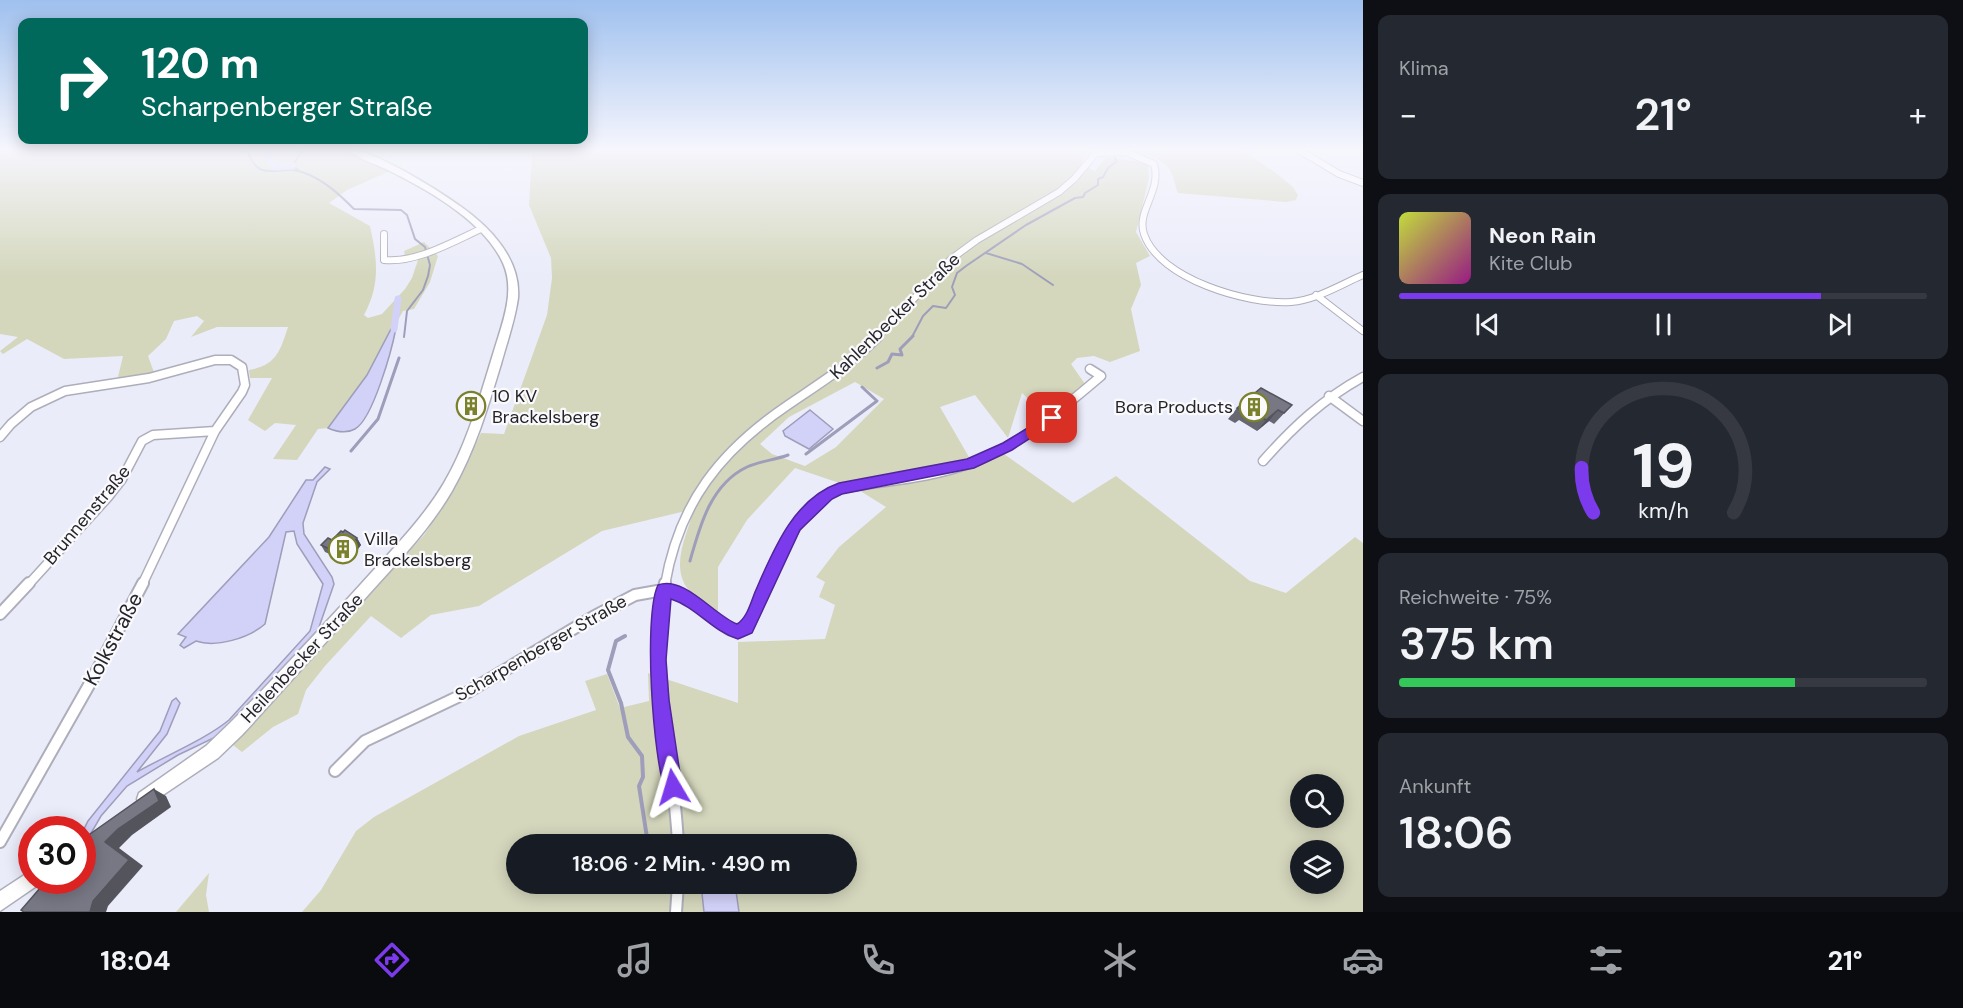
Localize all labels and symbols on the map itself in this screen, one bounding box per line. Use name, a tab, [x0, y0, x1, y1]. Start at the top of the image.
street label: Kahlenbecker Straße	[825, 247, 965, 385]
place label: 10 KV Brackelsberg	[492, 384, 599, 429]
building icon: 10 KV Brackelsberg	[455, 390, 487, 422]
building icon: Bora Products	[1238, 391, 1270, 423]
pin	[1026, 392, 1077, 443]
place label: Bora Products	[1115, 395, 1233, 419]
street label: Brunnenstraße	[38, 460, 136, 570]
place label: Villa Brackelsberg	[364, 527, 471, 572]
building icon: Villa Brackelsberg	[327, 533, 359, 565]
street label: Kolkstraße	[77, 587, 149, 690]
street label: Heilenbecker Straße	[236, 588, 368, 728]
street label: Scharpenberger Straße	[451, 589, 631, 707]
position arrow	[641, 755, 705, 819]
speed limit sign: 30	[18, 816, 96, 894]

